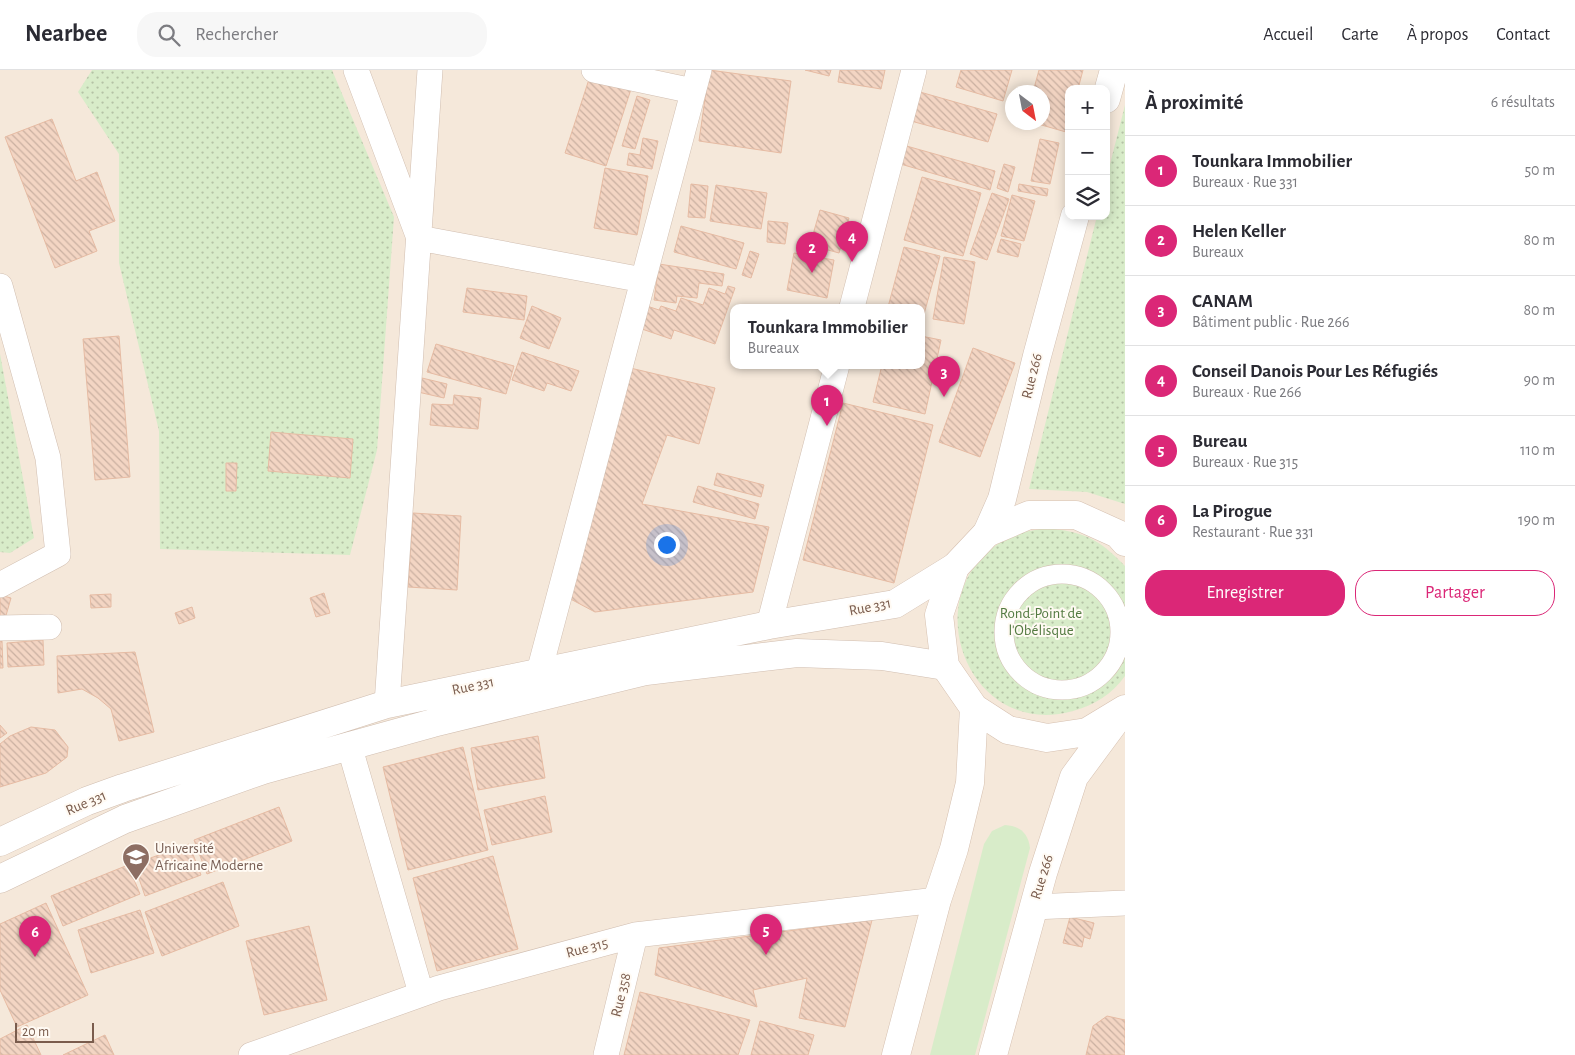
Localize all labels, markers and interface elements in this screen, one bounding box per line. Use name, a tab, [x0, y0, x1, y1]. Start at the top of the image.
search box	[137, 12, 487, 57]
icon: search	[155, 21, 183, 49]
text: Nearbee	[25, 22, 107, 46]
text: Rechercher	[195, 25, 278, 44]
text: Accueil	[1263, 26, 1314, 44]
text: Carte	[1342, 26, 1379, 44]
text: À propos	[1407, 26, 1468, 44]
text: Contact	[1496, 26, 1550, 44]
north arrow	[1005, 85, 1050, 130]
map controls	[1065, 85, 1110, 220]
button: +	[1065, 85, 1110, 130]
text: À proximité	[1145, 92, 1243, 113]
text: 6 résultats	[1491, 94, 1555, 110]
button: −	[1065, 130, 1110, 175]
text: Tounkara Immobilier	[1192, 152, 1352, 171]
text: 1	[1158, 162, 1164, 178]
text: 50 m	[1524, 162, 1555, 178]
text: Bureaux · Rue 331	[1192, 174, 1298, 190]
button: layers	[1065, 175, 1110, 220]
pin: 4	[836, 221, 868, 262]
text: Helen Keller	[1192, 222, 1286, 241]
pin: 2	[796, 232, 828, 273]
text: 2	[1157, 232, 1165, 248]
text: 80 m	[1524, 232, 1555, 248]
text: Bureaux	[1192, 244, 1244, 260]
text: CANAM	[1192, 292, 1253, 311]
text: 3	[1158, 302, 1164, 318]
text: 80 m	[1524, 302, 1555, 318]
popup	[730, 304, 925, 369]
text: Bâtiment public · Rue 266	[1192, 314, 1350, 330]
text: Tounkara Immobilier	[747, 318, 908, 337]
text: Bureaux	[747, 340, 799, 356]
street label: Rue 266	[1019, 352, 1045, 400]
pin: 3	[928, 356, 960, 397]
text: Conseil Danois Pour Les Réfugiés	[1192, 362, 1438, 381]
text: 4	[1157, 372, 1165, 388]
text: 90 m	[1524, 372, 1555, 388]
text: Bureaux · Rue 266	[1192, 384, 1302, 400]
pin: 1	[811, 385, 843, 426]
text: Bureau	[1192, 432, 1247, 451]
text: 5	[1158, 442, 1164, 458]
text: 110 m	[1520, 442, 1555, 458]
text: Bureaux · Rue 315	[1192, 454, 1298, 470]
text: La Pirogue	[1192, 502, 1272, 521]
text: 6	[1157, 512, 1165, 528]
text: 190 m	[1518, 512, 1555, 528]
text: Restaurant · Rue 331	[1192, 524, 1314, 540]
your location	[654, 532, 680, 558]
button: Enregistrer	[1145, 570, 1345, 616]
button: Partager	[1355, 570, 1555, 616]
street label: Rue 331	[848, 596, 892, 618]
park label: Rond-Point de l'Obélisque	[1000, 606, 1082, 638]
street label: Rue 331	[451, 674, 495, 698]
street label: Rue 331	[63, 788, 109, 818]
place label: Université Africaine Moderne	[155, 841, 263, 873]
school or university icon: Université Africaine Moderne	[121, 842, 151, 881]
street label: Rue 266	[1028, 853, 1056, 901]
pin: 5	[750, 914, 782, 955]
pin: 6	[19, 916, 51, 957]
street label: Rue 315	[564, 935, 610, 961]
street label: Rue 358	[608, 972, 634, 1018]
scale bar	[15, 1020, 94, 1043]
text: 20 m	[22, 1025, 49, 1039]

